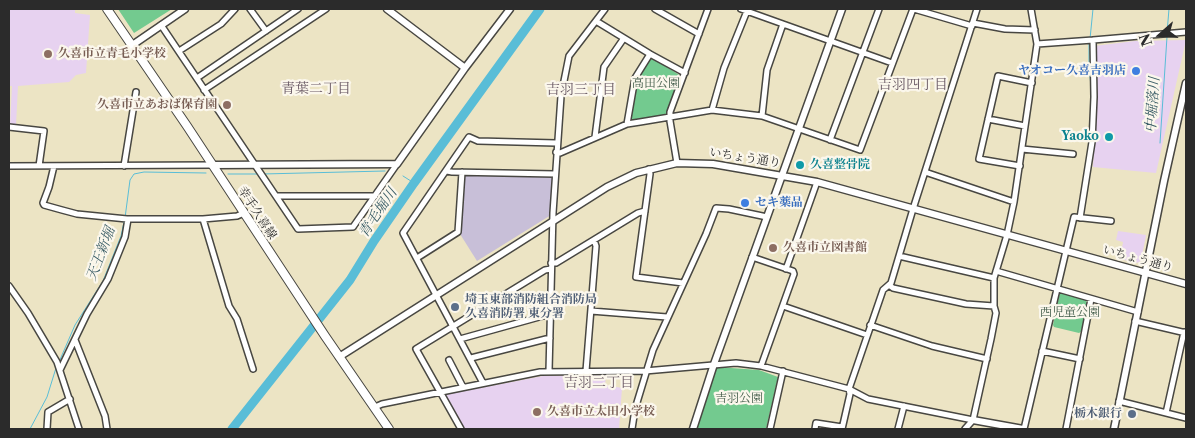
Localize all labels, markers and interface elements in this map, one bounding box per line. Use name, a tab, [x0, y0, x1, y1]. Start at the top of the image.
north arrow	[1135, 10, 1185, 60]
text: N	[1135, 31, 1156, 49]
place label: 久喜市立青毛小学校	[58, 47, 166, 61]
marker: 久喜市立青毛小学校	[42, 48, 54, 60]
place label: ヤオコー久喜吉羽店	[1018, 64, 1126, 78]
marker: ヤオコー久喜吉羽店	[1130, 65, 1142, 77]
water label: 中堀落川	[1143, 76, 1163, 134]
park label: 高田公園	[632, 77, 680, 91]
district label: 吉羽四丁目	[878, 77, 948, 93]
district label: 青葉二丁目	[281, 81, 351, 97]
district label: 吉羽三丁目	[546, 82, 616, 98]
place label: 久喜市立あおば保育園	[97, 98, 217, 112]
marker: 久喜市立あおば保育園	[221, 99, 233, 111]
place label: Yaoko	[1061, 130, 1099, 144]
marker: Yaoko	[1103, 131, 1115, 143]
street label: いちょう通り	[708, 145, 782, 171]
place label: 久喜整骨院	[810, 158, 870, 172]
marker: 久喜整骨院	[794, 159, 806, 171]
street label: 幸手久喜線	[235, 184, 279, 242]
water label: 青毛堀川	[355, 185, 401, 241]
place label: セキ薬品	[755, 196, 803, 210]
marker: セキ薬品	[739, 197, 751, 209]
water label: 天王新堀	[83, 225, 119, 283]
place label: 久喜市立図書館	[783, 241, 867, 255]
marker: 久喜市立図書館	[767, 242, 779, 254]
street label: いちょう通り	[1101, 243, 1175, 275]
place label: 埼玉東部消防組合消防局 久喜消防署 東分署	[465, 293, 597, 321]
marker: 埼玉東部消防組合消防局 久喜消防署 東分署	[449, 301, 461, 313]
park label: 西児童公園	[1040, 306, 1100, 320]
district label: 吉羽二丁目	[564, 375, 634, 391]
park label: 吉羽公園	[715, 392, 763, 406]
place label: 久喜市立太田小学校	[547, 405, 655, 419]
marker: 久喜市立太田小学校	[531, 406, 543, 418]
place label: 栃木銀行	[1074, 407, 1122, 421]
marker: 栃木銀行	[1126, 408, 1138, 420]

